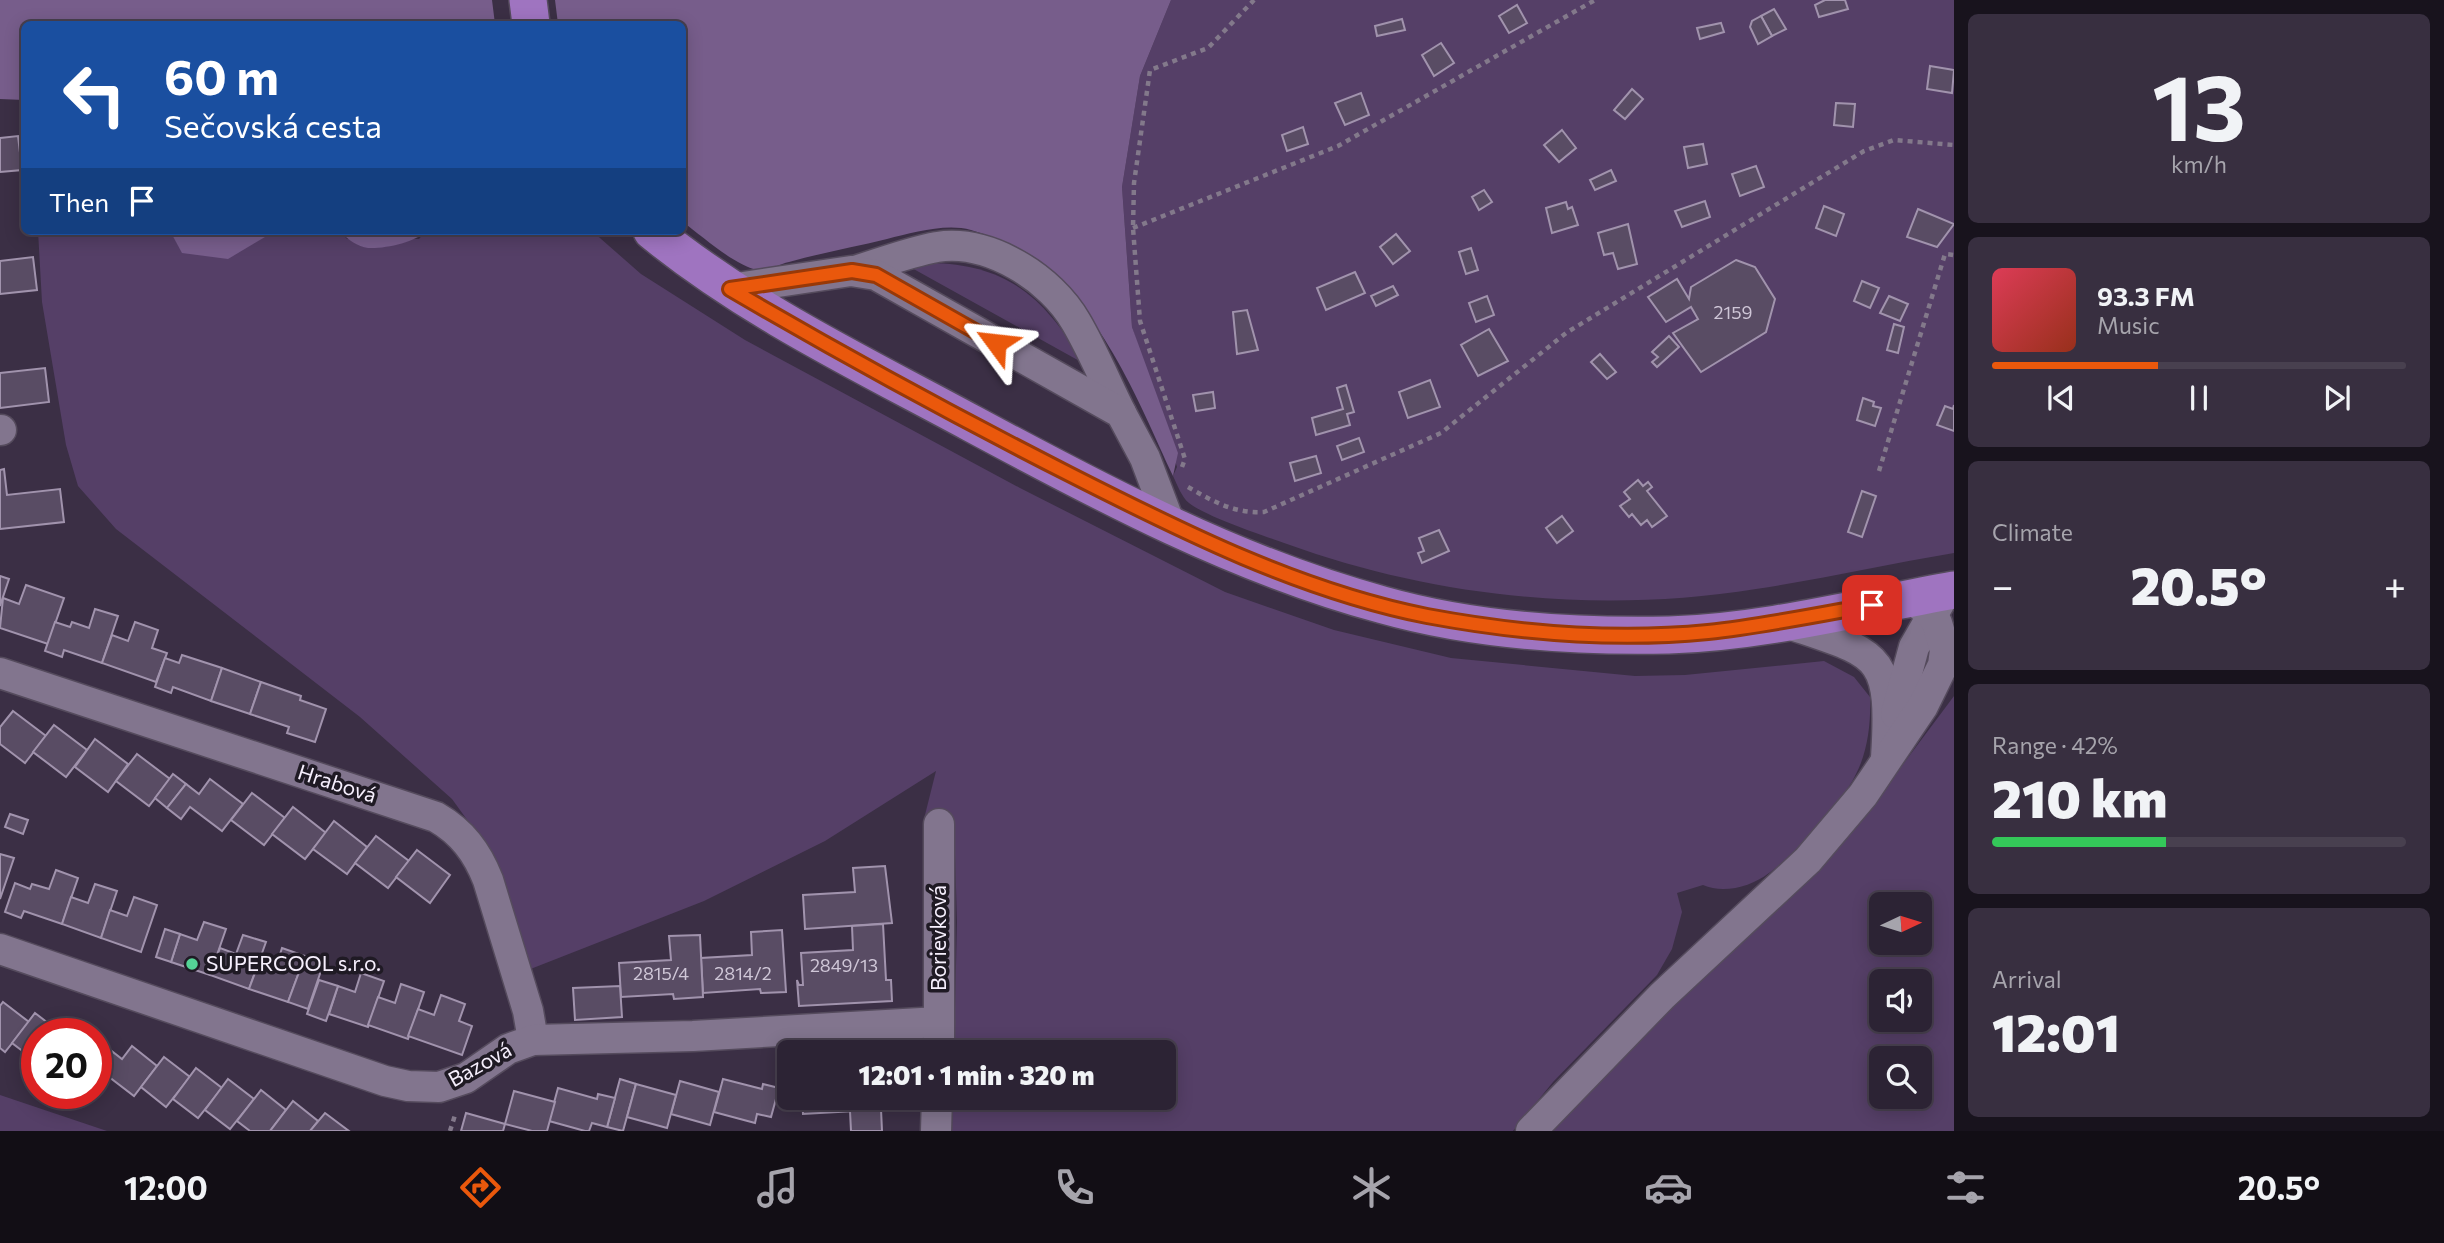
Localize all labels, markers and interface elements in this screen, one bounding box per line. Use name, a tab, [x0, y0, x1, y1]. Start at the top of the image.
text: 60 m	[164, 45, 279, 105]
text: 13	[2152, 48, 2246, 160]
icon: left	[49, 49, 140, 140]
text: Sečovská cesta	[164, 105, 382, 145]
text: km/h	[2171, 150, 2227, 178]
icon: arrive	[123, 182, 161, 220]
text: Then	[49, 186, 109, 217]
text: 93.3 FM	[2097, 280, 2195, 311]
house number: 2159	[1714, 301, 1752, 323]
position arrow	[959, 306, 1033, 380]
text: Music	[2097, 311, 2160, 339]
icon: previous	[2042, 379, 2080, 417]
icon: pause	[2180, 379, 2218, 417]
icon: next	[2318, 379, 2356, 417]
text: Climate	[1992, 518, 2073, 546]
text: 20.5°	[2130, 552, 2267, 616]
text: −	[1992, 561, 2014, 608]
text: +	[2384, 561, 2406, 608]
pin	[1842, 575, 1902, 635]
icon: arrive	[1853, 586, 1891, 624]
text: Range · 42%	[1992, 731, 2118, 759]
street label: Hrabová	[295, 758, 380, 807]
text: 210 km	[1992, 765, 2167, 829]
street label: Borievková	[925, 885, 950, 991]
north arrow	[1869, 892, 1932, 956]
map controls	[1869, 892, 1932, 1109]
place label: SUPERCOOL s.r.o.	[206, 950, 381, 975]
house number: 2849/13	[810, 954, 878, 976]
marker: SUPERCOOL s.r.o.	[184, 956, 200, 972]
house number: 2815/4	[633, 962, 689, 984]
house number: 2814/2	[714, 962, 772, 984]
text: Arrival	[1992, 965, 2062, 993]
button: sound	[1869, 969, 1932, 1032]
text: 12:01	[1992, 999, 2120, 1063]
speed limit sign: 20	[21, 1018, 112, 1109]
street label: Bazová	[443, 1036, 515, 1091]
button: search	[1869, 1046, 1932, 1109]
text: 12:01 · 1 min · 320 m	[859, 1059, 1094, 1090]
icon: directions	[456, 1163, 505, 1212]
icon: music	[753, 1163, 802, 1212]
icon: phone	[1050, 1163, 1099, 1212]
icon: climate	[1347, 1163, 1396, 1212]
icon: car	[1644, 1163, 1693, 1212]
icon: filters	[1941, 1163, 1990, 1212]
text: 12:00	[124, 1167, 208, 1207]
text: 20.5°	[2238, 1167, 2320, 1207]

